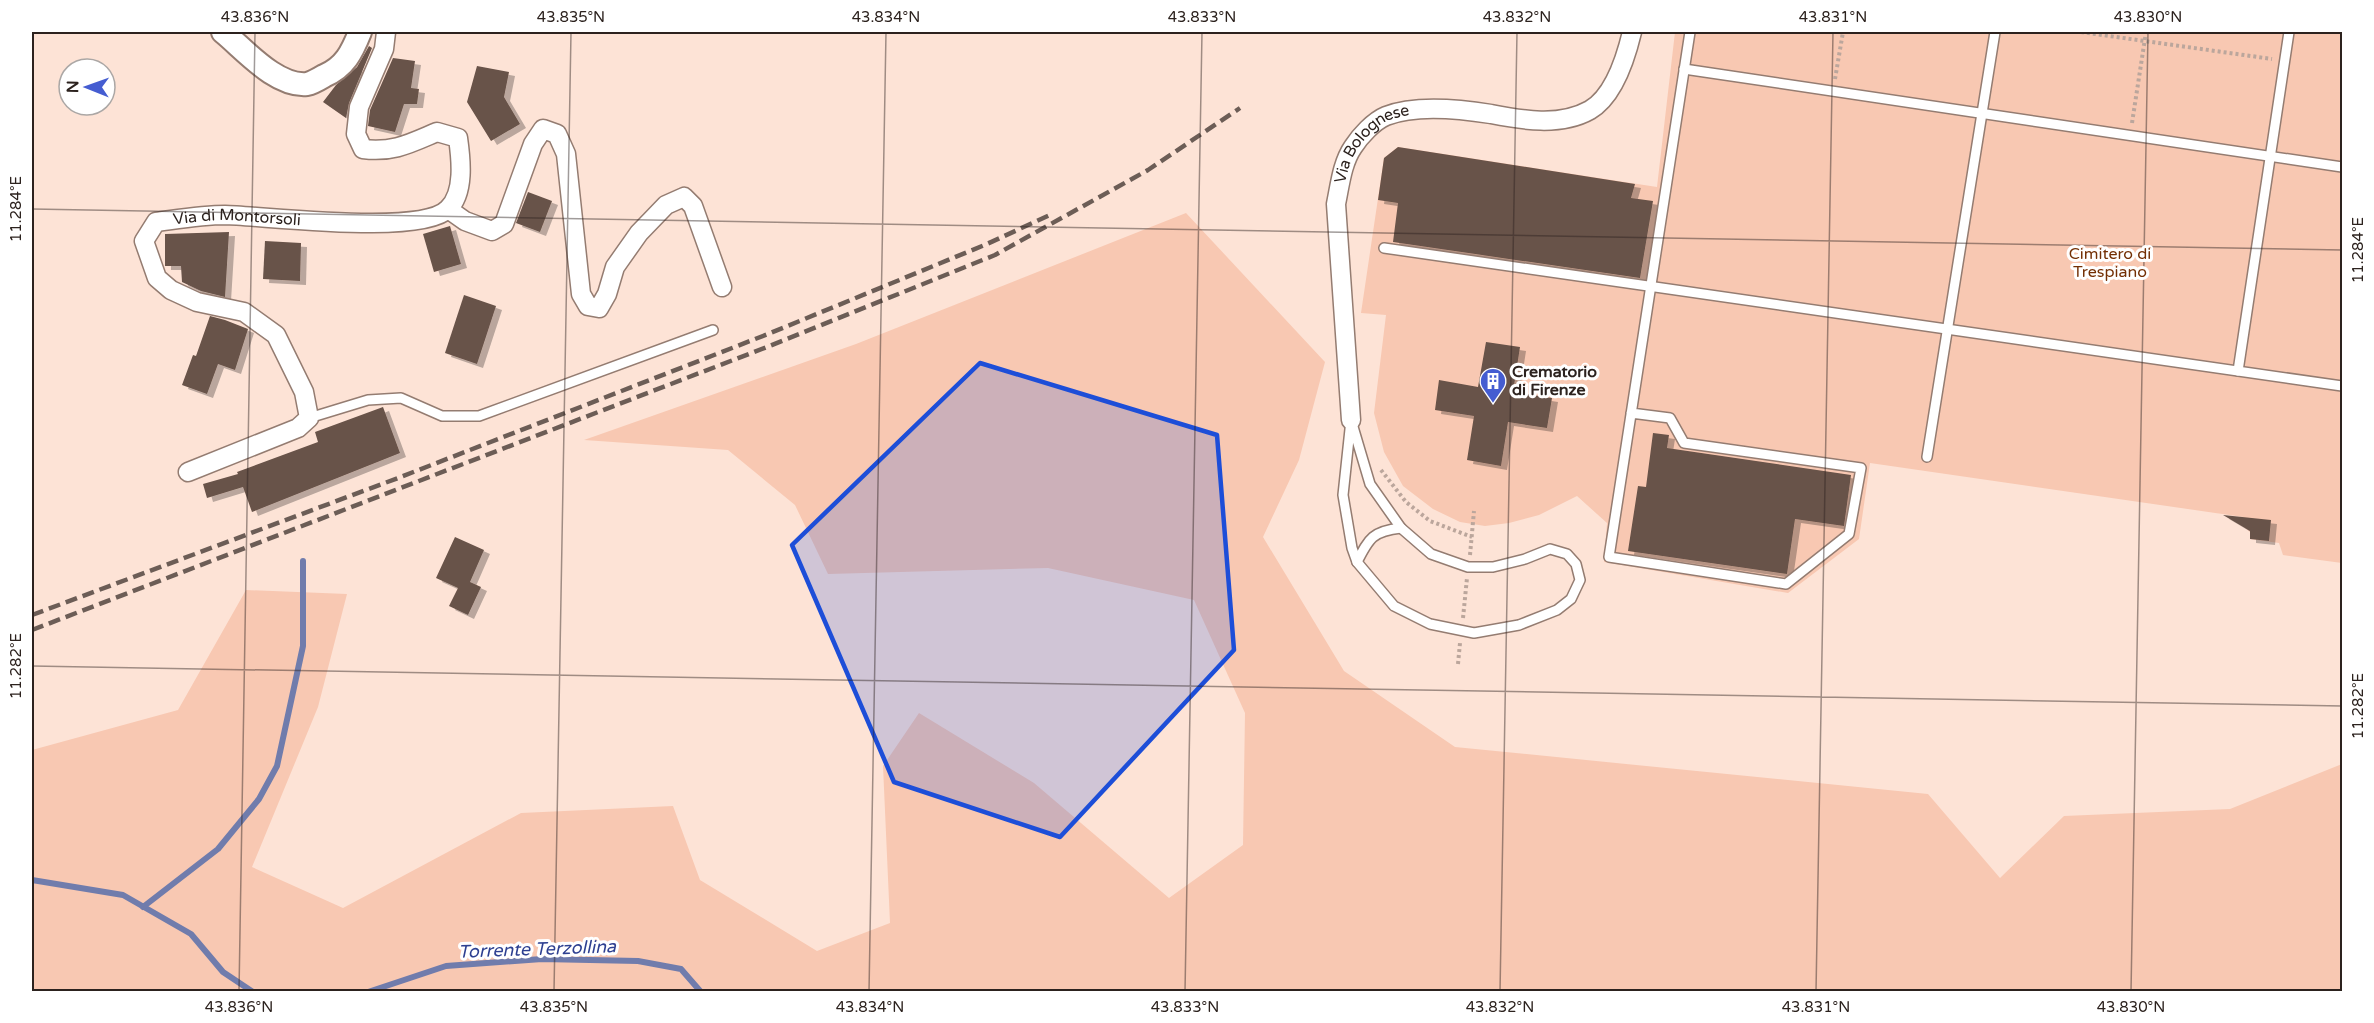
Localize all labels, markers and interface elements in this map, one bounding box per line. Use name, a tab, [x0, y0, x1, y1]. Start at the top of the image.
text: 43.836°N	[221, 8, 289, 26]
text: 43.835°N	[537, 8, 605, 26]
text: 43.834°N	[852, 8, 920, 26]
text: 43.833°N	[1168, 8, 1236, 26]
text: 43.832°N	[1483, 8, 1551, 26]
text: 43.831°N	[1799, 8, 1867, 26]
text: 43.830°N	[2114, 8, 2182, 26]
north arrow	[57, 57, 117, 117]
text: N	[63, 80, 83, 93]
street label: Via Bolognese	[1330, 100, 1411, 185]
text: 11.284°E	[7, 176, 25, 242]
street label: Via di Montorsoli	[172, 205, 302, 230]
text: 11.284°E	[2349, 217, 2367, 283]
park label: Cimitero di Trespiano	[2069, 244, 2151, 282]
place label: Crematorio di Firenze	[1512, 362, 1597, 400]
building icon: Crematorio di Firenze	[1478, 366, 1508, 404]
text: 11.282°E	[7, 633, 25, 699]
text: 11.282°E	[2349, 673, 2367, 739]
water label: Torrente Terzollina	[458, 935, 617, 963]
text: 43.836°N	[205, 998, 273, 1016]
text: 43.835°N	[520, 998, 588, 1016]
text: 43.834°N	[836, 998, 904, 1016]
text: 43.833°N	[1151, 998, 1219, 1016]
text: 43.832°N	[1466, 998, 1534, 1016]
text: 43.831°N	[1782, 998, 1850, 1016]
text: 43.830°N	[2097, 998, 2165, 1016]

